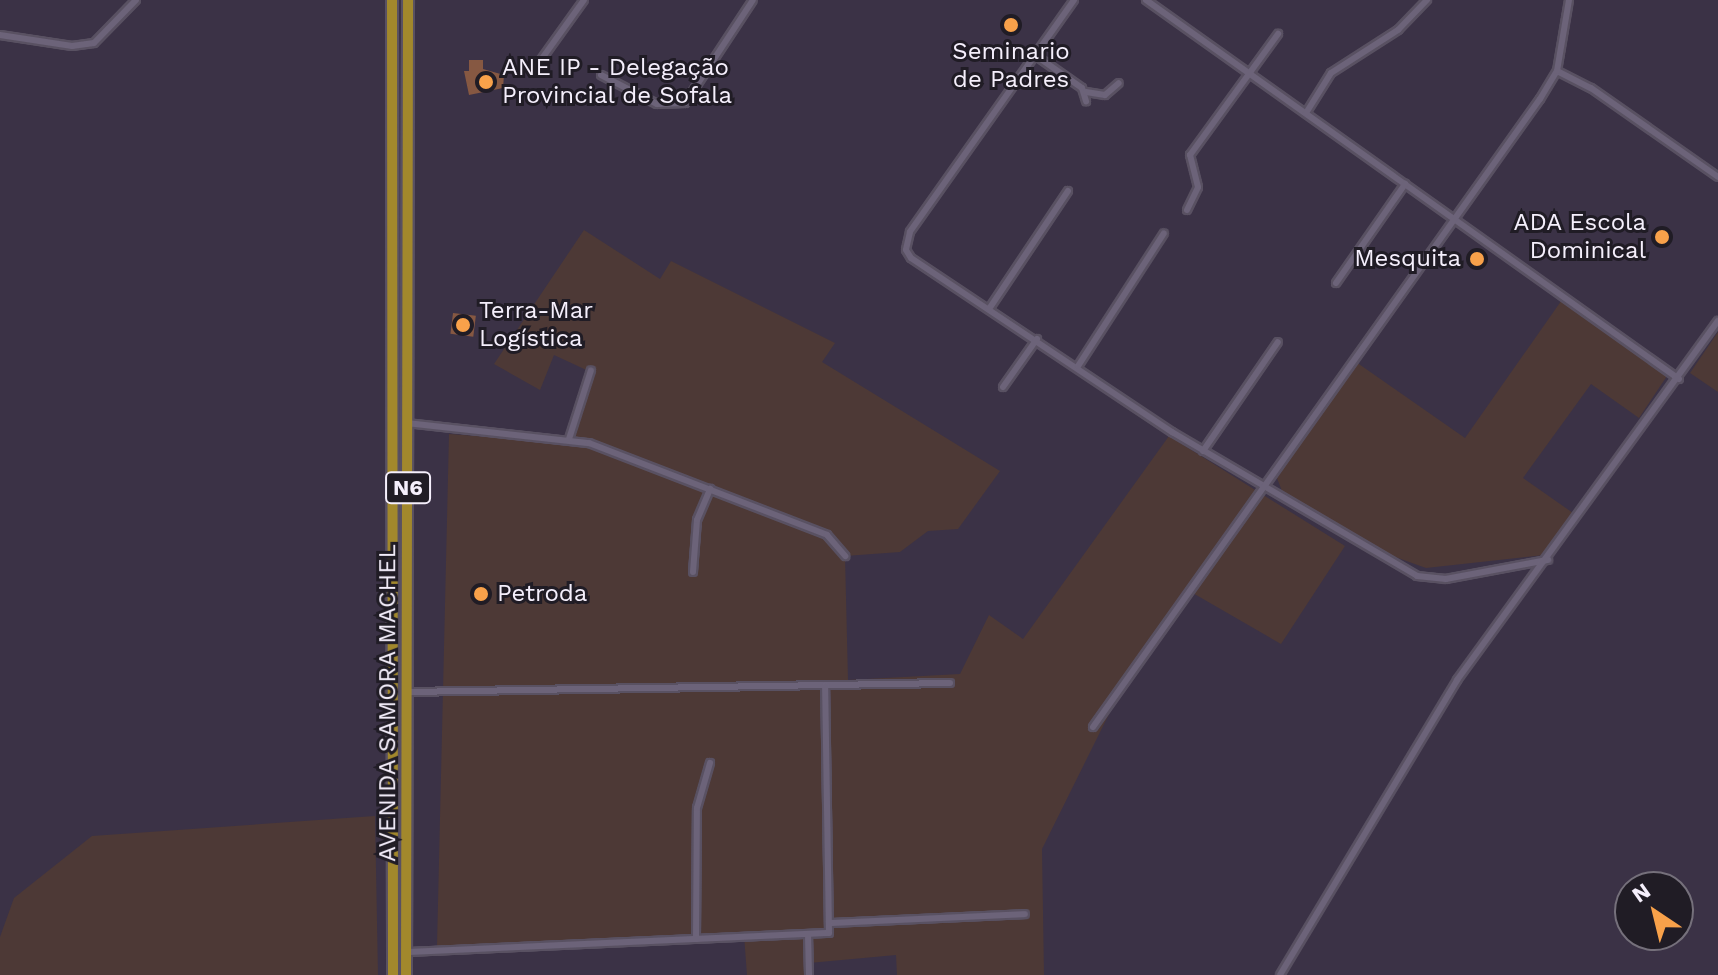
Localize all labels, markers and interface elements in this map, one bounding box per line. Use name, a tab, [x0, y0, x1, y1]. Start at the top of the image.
marker: Seminario de Padres	[1002, 16, 1020, 34]
place label: Seminario de Padres	[952, 38, 1070, 94]
place label: ANE IP - Delegação Provincial de Sofala	[502, 54, 733, 110]
marker: ANE IP - Delegação Provincial de Sofala	[477, 73, 495, 91]
place label: ADA Escola Dominical	[1513, 209, 1646, 265]
marker: ADA Escola Dominical	[1653, 228, 1671, 246]
place label: Mesquita	[1354, 245, 1461, 273]
marker: Mesquita	[1468, 250, 1486, 268]
place label: Terra-Mar Logística	[479, 297, 593, 353]
marker: Terra-Mar Logística	[454, 316, 472, 334]
road number: N6	[384, 470, 432, 506]
street label: AVENIDA SAMORA MACHEL	[374, 543, 402, 863]
place label: Petroda	[497, 580, 587, 608]
marker: Petroda	[472, 585, 490, 603]
north arrow	[1614, 871, 1694, 951]
text: N	[1627, 878, 1655, 907]

